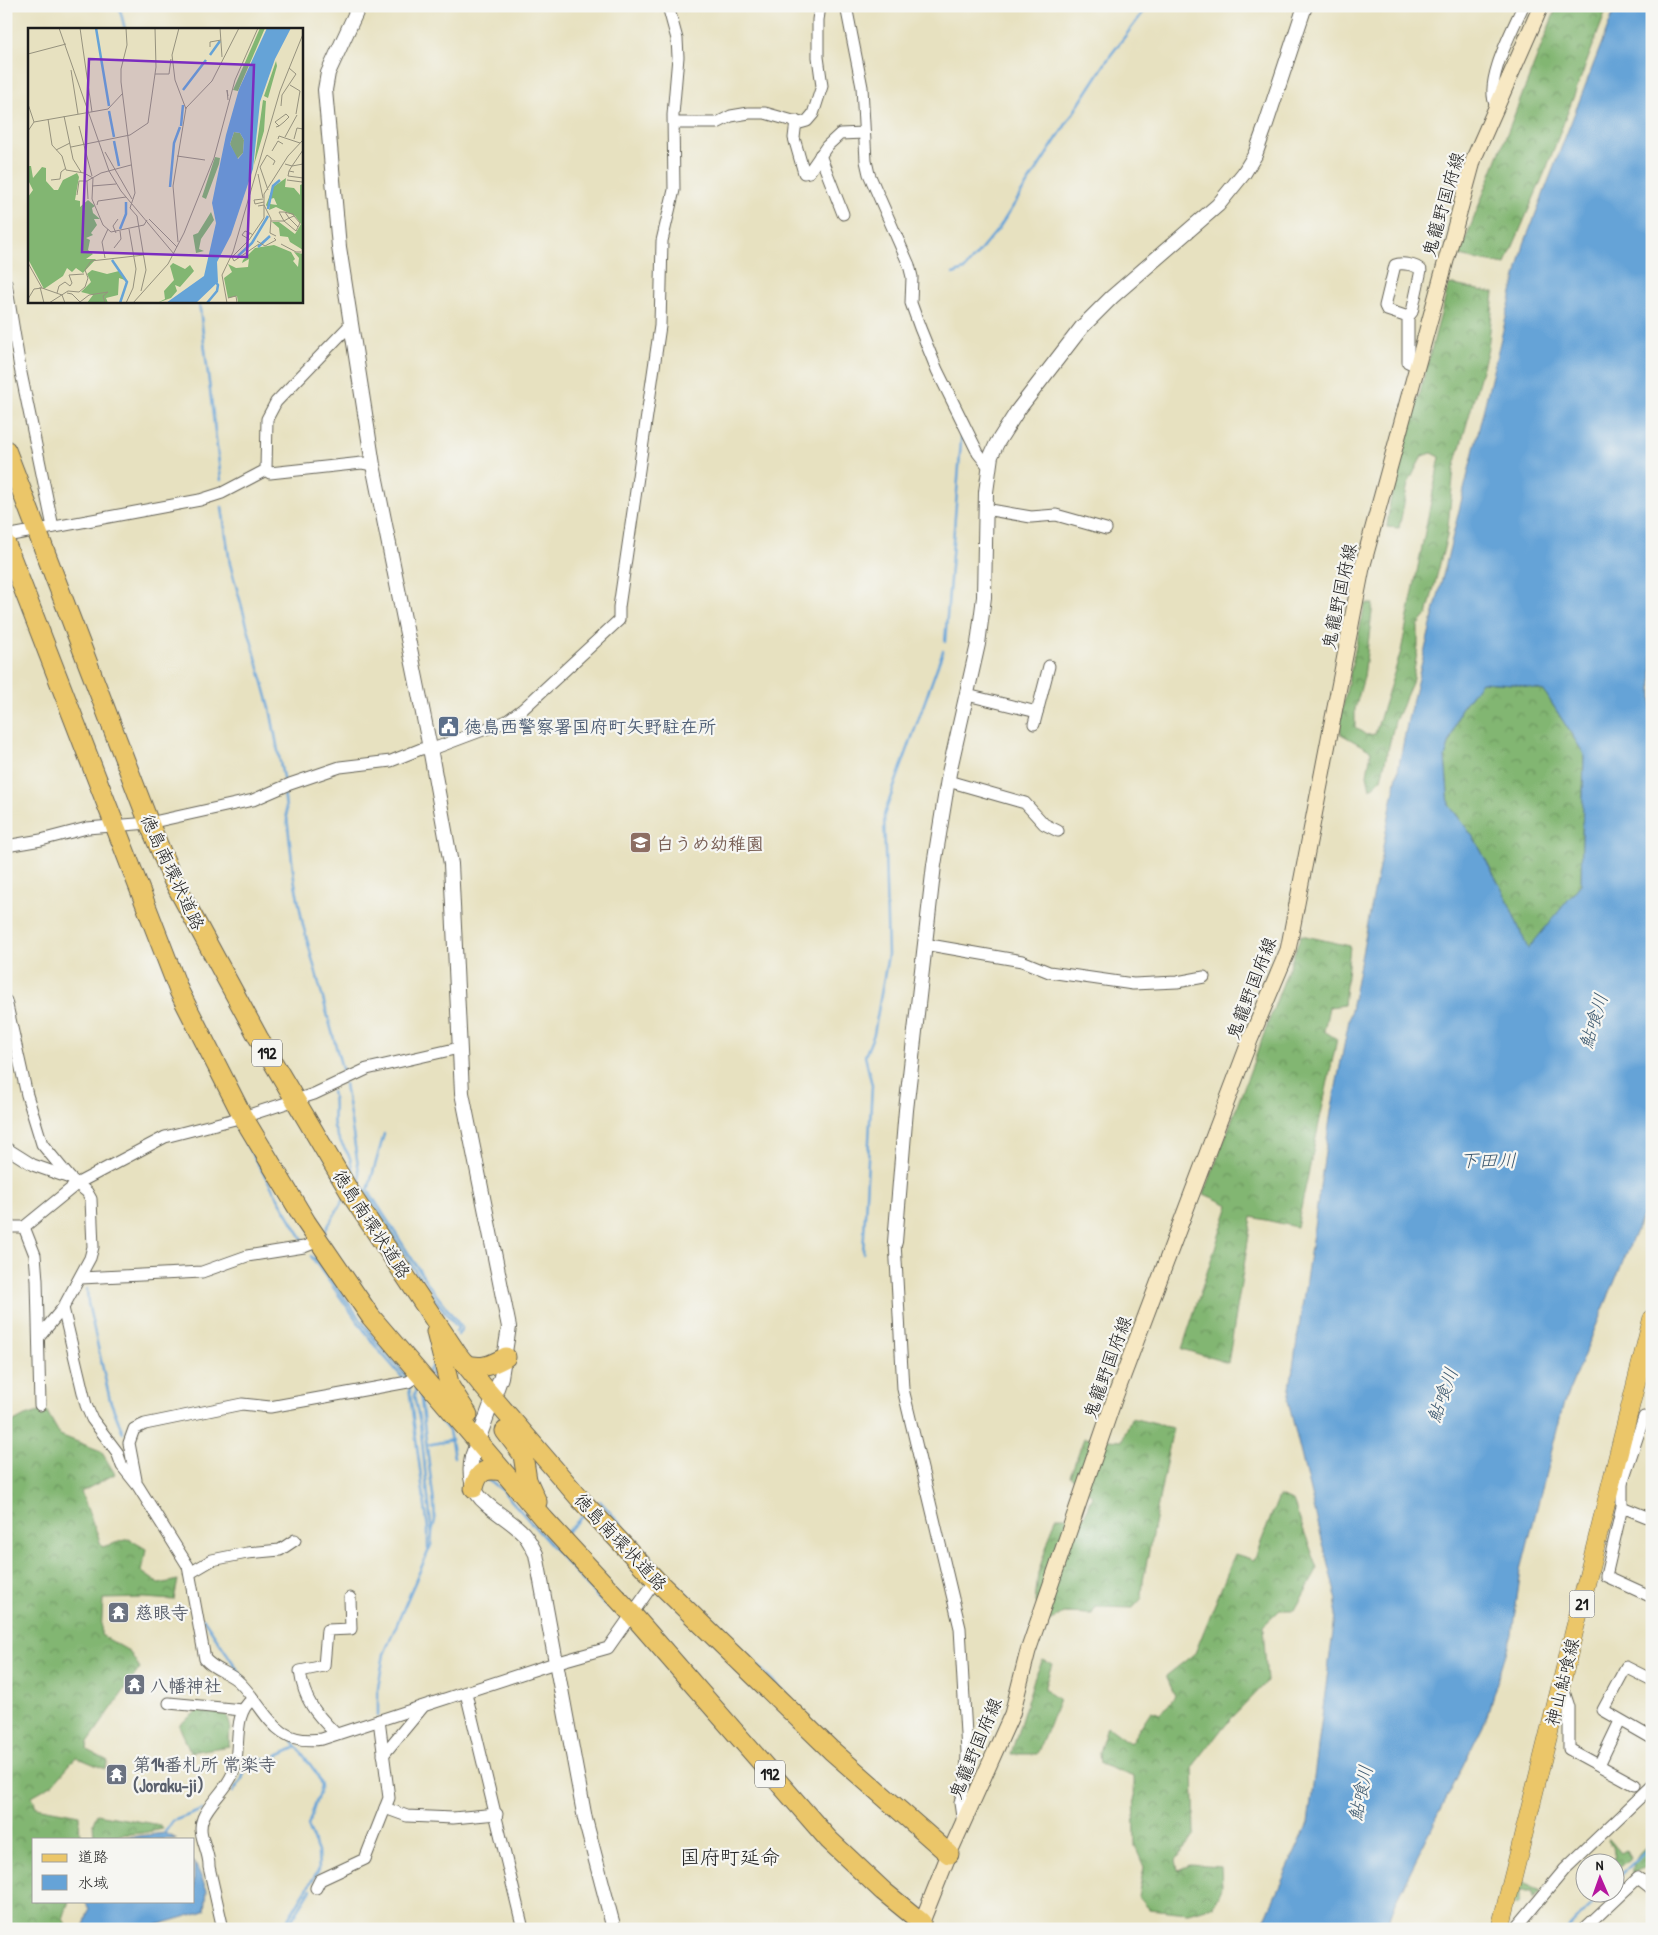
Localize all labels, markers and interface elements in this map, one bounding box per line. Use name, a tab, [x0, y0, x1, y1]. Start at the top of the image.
inset map	[28, 28, 302, 302]
street label: 鬼籠野国府線	[1416, 149, 1470, 259]
street label: 鬼籠野国府線	[1316, 541, 1362, 651]
public building icon: 徳島西警察署国府町矢野駐在所	[436, 714, 460, 738]
place label: 徳島西警察署国府町矢野駐在所	[464, 714, 716, 739]
street label: 徳島南環状道路	[135, 810, 211, 934]
school or university icon: 白うめ幼稚園	[628, 831, 652, 855]
place label: 白うめ幼稚園	[656, 831, 764, 856]
street label: 鬼籠野国府線	[1220, 933, 1282, 1043]
water label: 鮎喰川	[1572, 990, 1614, 1052]
road number: 192	[252, 1040, 282, 1066]
water label: 下田川	[1459, 1147, 1517, 1173]
street label: 徳島南環状道路	[327, 1164, 417, 1284]
street label: 鬼籠野国府線	[1077, 1312, 1137, 1422]
water label: 鮎喰川	[1420, 1364, 1464, 1426]
street label: 徳島南環状道路	[569, 1487, 673, 1597]
road number: 21	[1570, 1590, 1594, 1618]
temple icon: 慈眼寺	[107, 1600, 131, 1624]
place label: 慈眼寺	[135, 1600, 189, 1625]
street label: 神山鮎喰線	[1539, 1635, 1585, 1729]
temple icon: 八幡神社	[122, 1673, 146, 1697]
place label: 八幡神社	[150, 1673, 222, 1698]
street label: 鬼籠野国府線	[942, 1693, 1008, 1803]
place label: 第14番札所 常楽寺 (Joraku-ji)	[133, 1752, 276, 1798]
road number: 192	[755, 1760, 785, 1788]
temple icon: 第14番札所 常楽寺 (Joraku-ji)	[105, 1762, 129, 1786]
water label: 鮎喰川	[1341, 1762, 1379, 1824]
legend	[32, 1838, 195, 1902]
district label: 国府町延命	[680, 1843, 780, 1870]
text: 道路	[78, 1846, 108, 1867]
north arrow	[1576, 1852, 1626, 1902]
text: N	[1595, 1855, 1604, 1874]
text: 水域	[78, 1872, 108, 1893]

